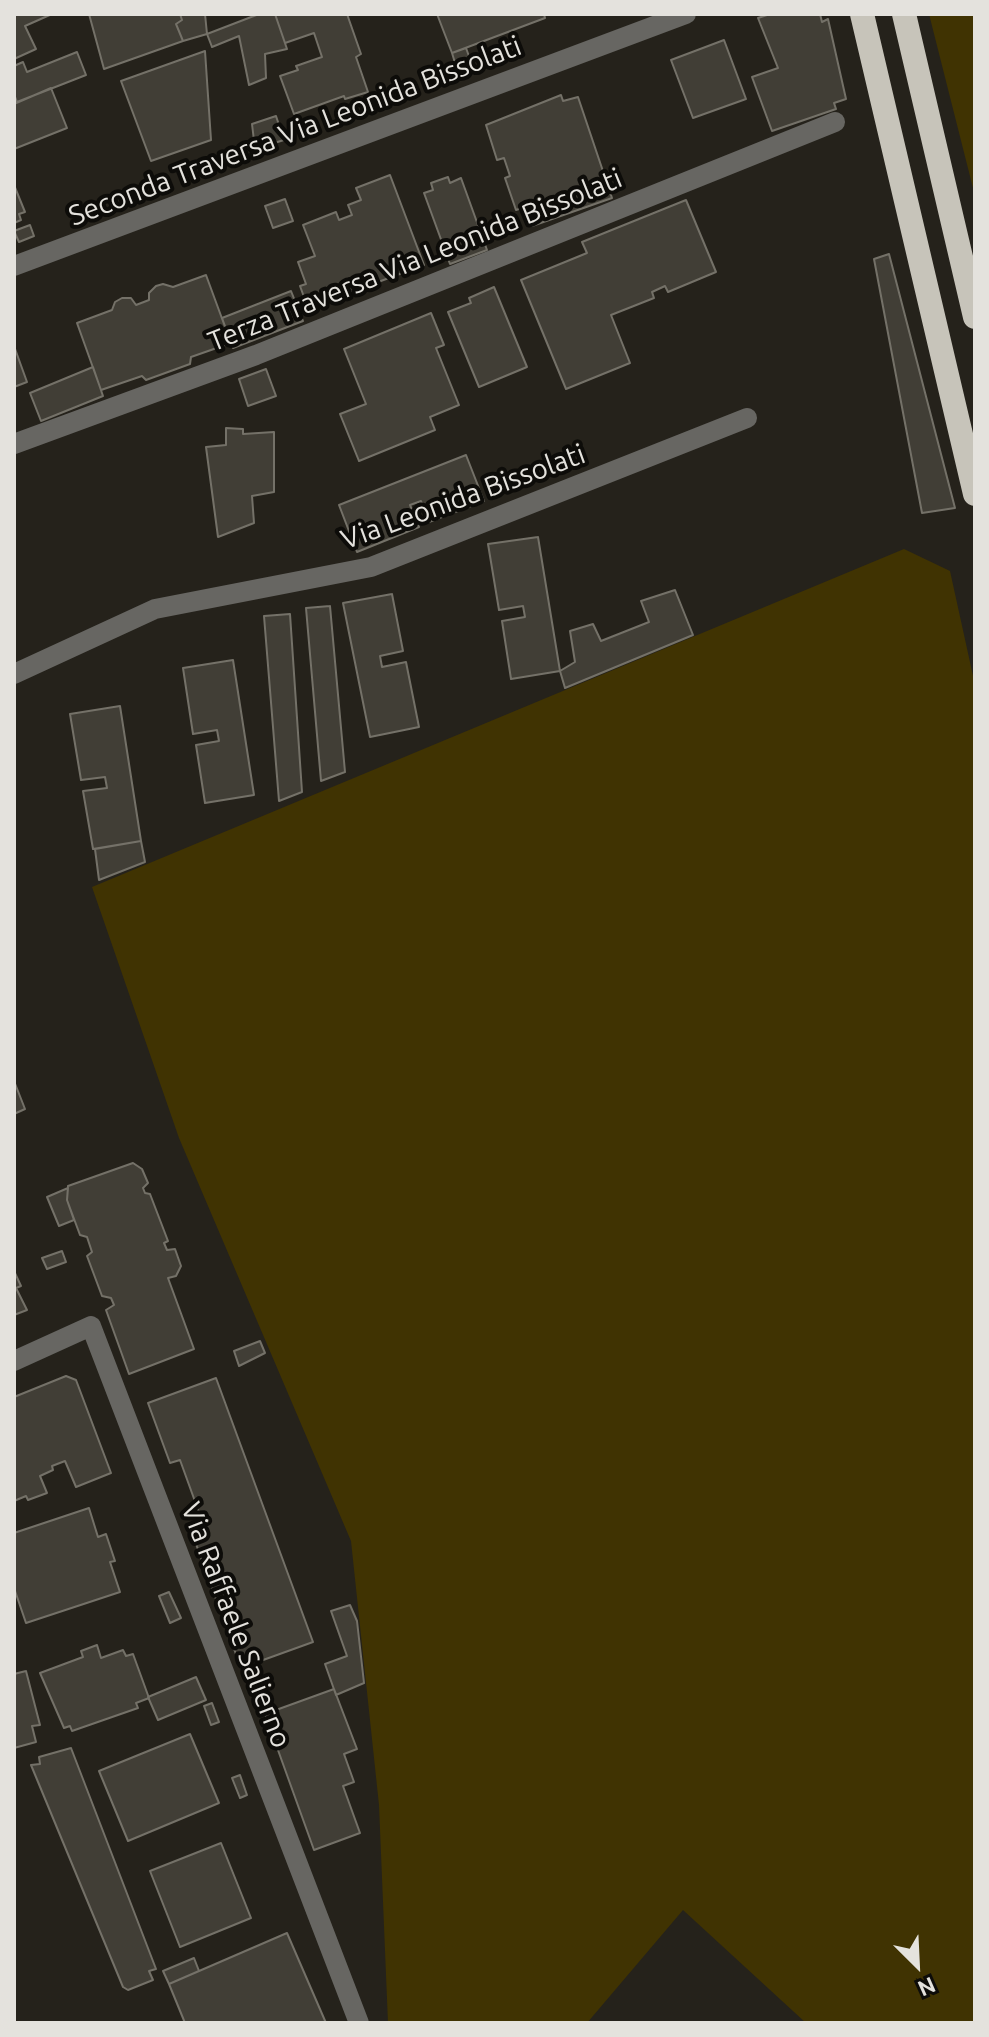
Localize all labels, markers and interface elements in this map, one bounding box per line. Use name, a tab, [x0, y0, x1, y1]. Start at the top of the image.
street label: Seconda Traversa Via Leonida Bissolati	[64, 29, 526, 233]
street label: Terza Traversa Via Leonida Bissolati	[203, 161, 627, 359]
street label: Via Leonida Bissolati	[336, 437, 590, 557]
street label: Via Raffaele Salierno	[174, 1498, 298, 1752]
north arrow	[877, 1925, 957, 2005]
text: N	[914, 1973, 940, 2002]

